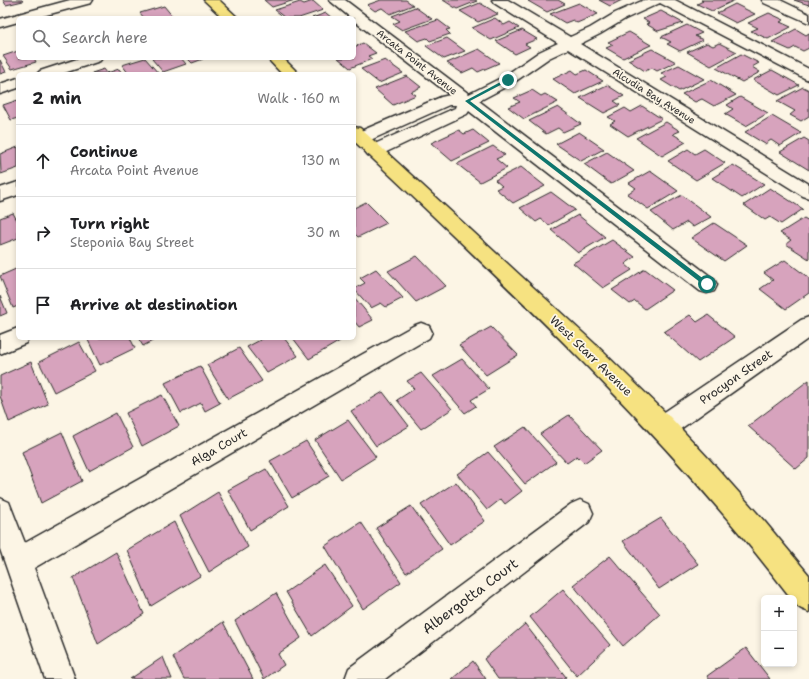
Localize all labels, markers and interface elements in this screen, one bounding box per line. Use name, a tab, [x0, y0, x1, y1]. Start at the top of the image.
search box	[16, 16, 356, 60]
street label: Arcata Point Avenue	[374, 26, 460, 98]
icon: search	[30, 27, 52, 49]
text: Search here	[62, 28, 148, 48]
street label: Alcudia Bay Avenue	[610, 65, 698, 127]
route end	[499, 71, 517, 89]
text: 2 min	[32, 87, 82, 109]
text: Walk · 160 m	[258, 90, 340, 107]
text: Continue	[70, 142, 138, 162]
icon: ahead	[32, 150, 54, 172]
text: 130 m	[302, 152, 340, 169]
text: Arcata Point Avenue	[70, 162, 199, 179]
text: Turn right	[70, 214, 150, 234]
icon: right	[32, 222, 54, 244]
text: 30 m	[306, 224, 340, 241]
text: Steponia Bay Street	[70, 234, 194, 251]
route start	[698, 275, 716, 293]
icon: arrive	[32, 294, 54, 316]
text: Arrive at destination	[70, 295, 238, 315]
street label: West Starr Avenue	[546, 312, 636, 400]
street label: Procyon Street	[696, 346, 776, 408]
street label: Alga Court	[188, 424, 250, 470]
street label: Albergotta Court	[419, 554, 521, 638]
map controls	[761, 595, 797, 667]
button: +	[761, 595, 797, 631]
button: −	[761, 631, 797, 667]

